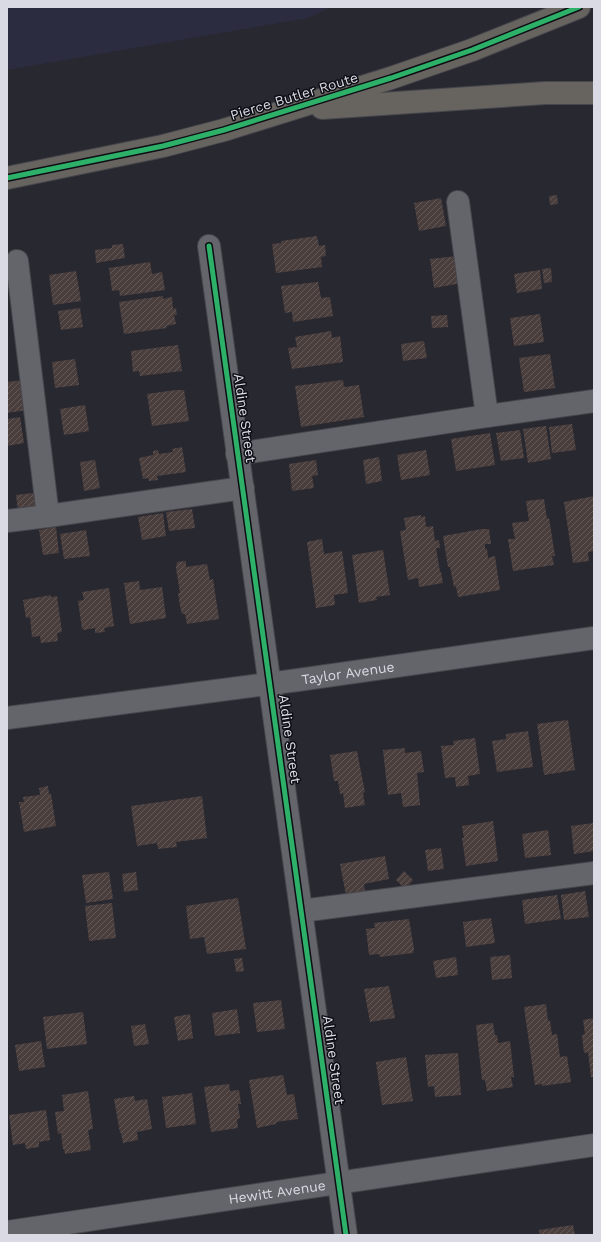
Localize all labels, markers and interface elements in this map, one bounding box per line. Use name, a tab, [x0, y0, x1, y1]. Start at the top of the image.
street label: Pierce Butler Route	[228, 69, 360, 123]
street label: Aldine Street	[231, 372, 259, 464]
street label: Taylor Avenue	[301, 658, 396, 687]
street label: Aldine Street	[276, 693, 304, 785]
street label: Aldine Street	[320, 1014, 348, 1106]
street label: Hewitt Avenue	[227, 1177, 327, 1207]

